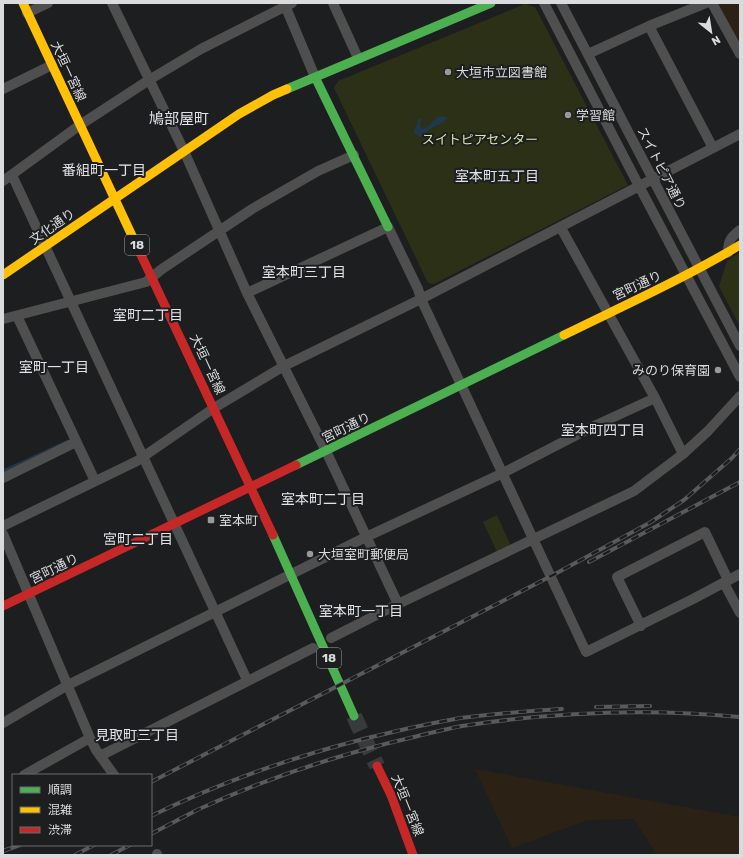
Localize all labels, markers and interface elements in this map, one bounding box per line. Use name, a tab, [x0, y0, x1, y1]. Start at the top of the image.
north arrow	[691, 12, 731, 52]
text: N	[709, 33, 722, 48]
street label: 大垣一宮線	[48, 39, 89, 104]
place label: 大垣市立図書館	[456, 65, 547, 80]
marker: 大垣市立図書館	[443, 67, 453, 77]
place label: 学習館	[576, 108, 615, 123]
district label: 鳩部屋町	[149, 110, 209, 128]
marker: 学習館	[563, 110, 573, 120]
street label: スイトピア通り	[634, 124, 689, 212]
park label: スイトピアセンター	[422, 132, 538, 147]
district label: 番組町一丁目	[62, 162, 146, 179]
district label: 室本町五丁目	[455, 168, 539, 185]
street label: 文化通り	[27, 205, 78, 247]
road number: 18	[125, 235, 149, 255]
district label: 室本町三丁目	[262, 264, 346, 281]
street label: 宮町通り	[610, 268, 664, 303]
district label: 室町二丁目	[113, 307, 183, 324]
street label: 大垣一宮線	[187, 332, 228, 397]
district label: 室町一丁目	[19, 359, 89, 376]
place label: みのり保育園	[632, 363, 710, 378]
marker: みのり保育園	[713, 365, 723, 375]
street label: 宮町通り	[320, 409, 373, 446]
district label: 室本町四丁目	[561, 422, 645, 439]
district label: 室本町二丁目	[281, 491, 365, 508]
place label: 室本町	[219, 513, 258, 528]
marker: 室本町	[206, 515, 216, 525]
district label: 宮町二丁目	[103, 531, 173, 548]
place label: 大垣室町郵便局	[318, 547, 409, 562]
marker: 大垣室町郵便局	[305, 549, 315, 559]
street label: 宮町通り	[28, 550, 81, 587]
district label: 室本町一丁目	[319, 603, 403, 620]
road number: 18	[317, 648, 341, 668]
district label: 見取町三丁目	[95, 727, 179, 744]
street label: 大垣一宮線	[388, 772, 427, 838]
legend	[12, 774, 152, 846]
text: 順調	[48, 783, 72, 797]
text: 混雑	[48, 803, 72, 817]
text: 渋滞	[48, 823, 72, 837]

